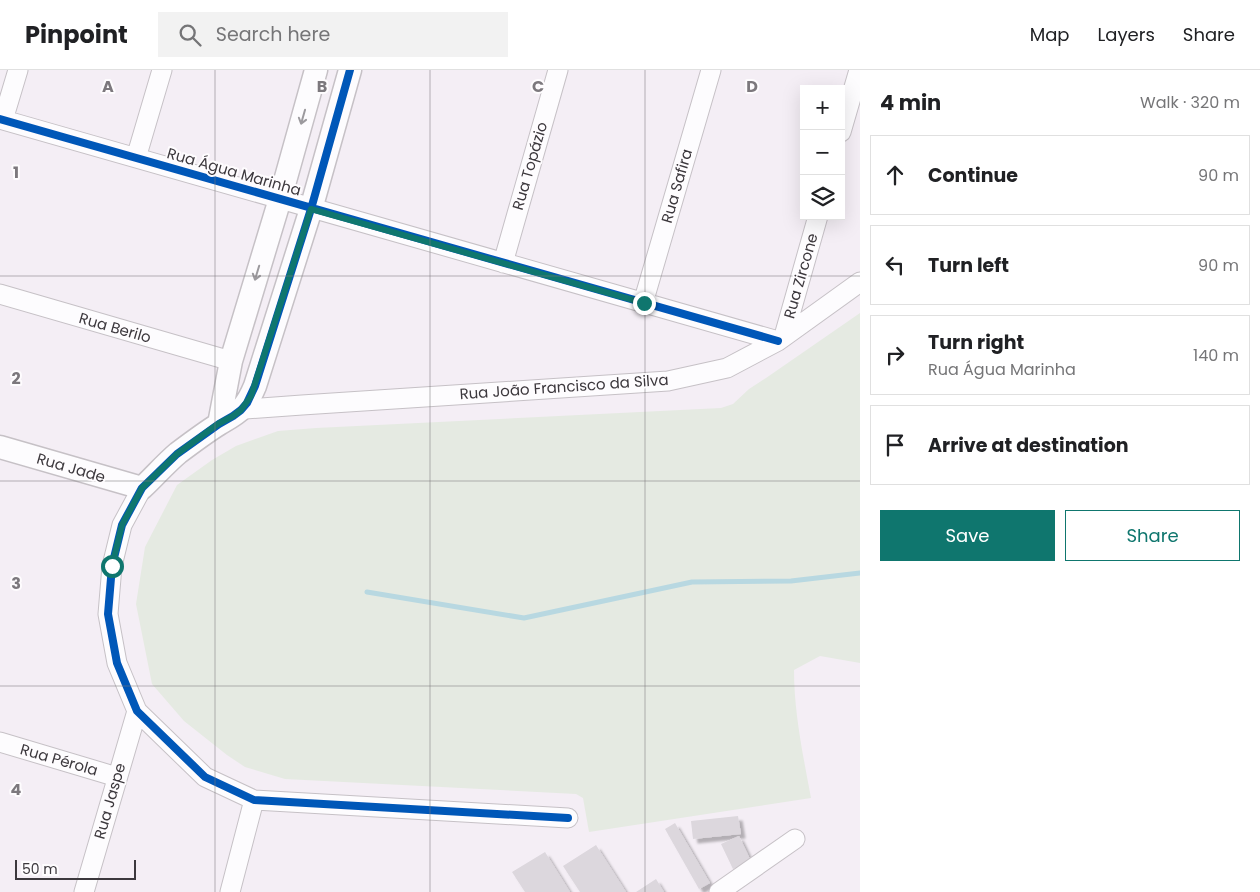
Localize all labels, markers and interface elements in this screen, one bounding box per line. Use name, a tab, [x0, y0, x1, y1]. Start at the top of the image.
search box	[158, 12, 508, 57]
text: Pinpoint	[25, 18, 128, 51]
icon: search	[176, 21, 204, 49]
text: Search here	[216, 21, 330, 48]
text: Map	[1030, 22, 1070, 47]
text: Layers	[1098, 22, 1155, 47]
text: Share	[1183, 22, 1235, 47]
text: A	[102, 75, 114, 98]
text: B	[317, 75, 327, 98]
text: C	[532, 75, 544, 98]
text: D	[746, 75, 758, 98]
map controls	[800, 85, 845, 220]
button: +	[800, 85, 845, 130]
text: 4 min	[880, 88, 941, 117]
text: Walk · 320 m	[1140, 91, 1240, 114]
one-way arrow	[297, 108, 307, 124]
street label: Rua Topázio	[507, 119, 552, 212]
button: −	[800, 130, 845, 175]
street label: Rua Água Marinha	[165, 142, 304, 201]
street label: Rua Safira	[656, 146, 697, 225]
text: 1	[13, 161, 19, 184]
icon: ahead	[881, 161, 909, 189]
text: Continue	[928, 162, 1018, 189]
text: 90 m	[1198, 164, 1239, 187]
button: layers	[800, 175, 845, 220]
street label: Rua Zircone	[778, 231, 823, 321]
icon: left	[881, 251, 909, 279]
text: Turn left	[928, 252, 1009, 279]
text: 90 m	[1198, 254, 1239, 277]
one-way arrow	[252, 264, 262, 280]
route end	[633, 292, 656, 315]
street label: Rua Berilo	[77, 307, 154, 348]
text: Turn right	[928, 329, 1024, 356]
icon: right	[881, 341, 909, 369]
text: 140 m	[1193, 344, 1239, 367]
text: Rua Água Marinha	[928, 358, 1076, 381]
text: 2	[11, 367, 21, 390]
street label: Rua João Francisco da Silva	[459, 369, 669, 404]
icon: arrive	[881, 431, 909, 459]
text: Arrive at destination	[928, 432, 1129, 459]
street label: Rua Jade	[34, 448, 108, 487]
button: Save	[880, 510, 1055, 561]
button: Share	[1065, 510, 1240, 561]
route start	[101, 555, 124, 578]
text: 3	[11, 572, 21, 595]
street label: Rua Pérola	[18, 738, 100, 781]
street label: Rua Jaspe	[89, 760, 130, 841]
text: 4	[11, 778, 22, 801]
scale bar	[15, 857, 136, 880]
text: 50 m	[22, 859, 58, 879]

